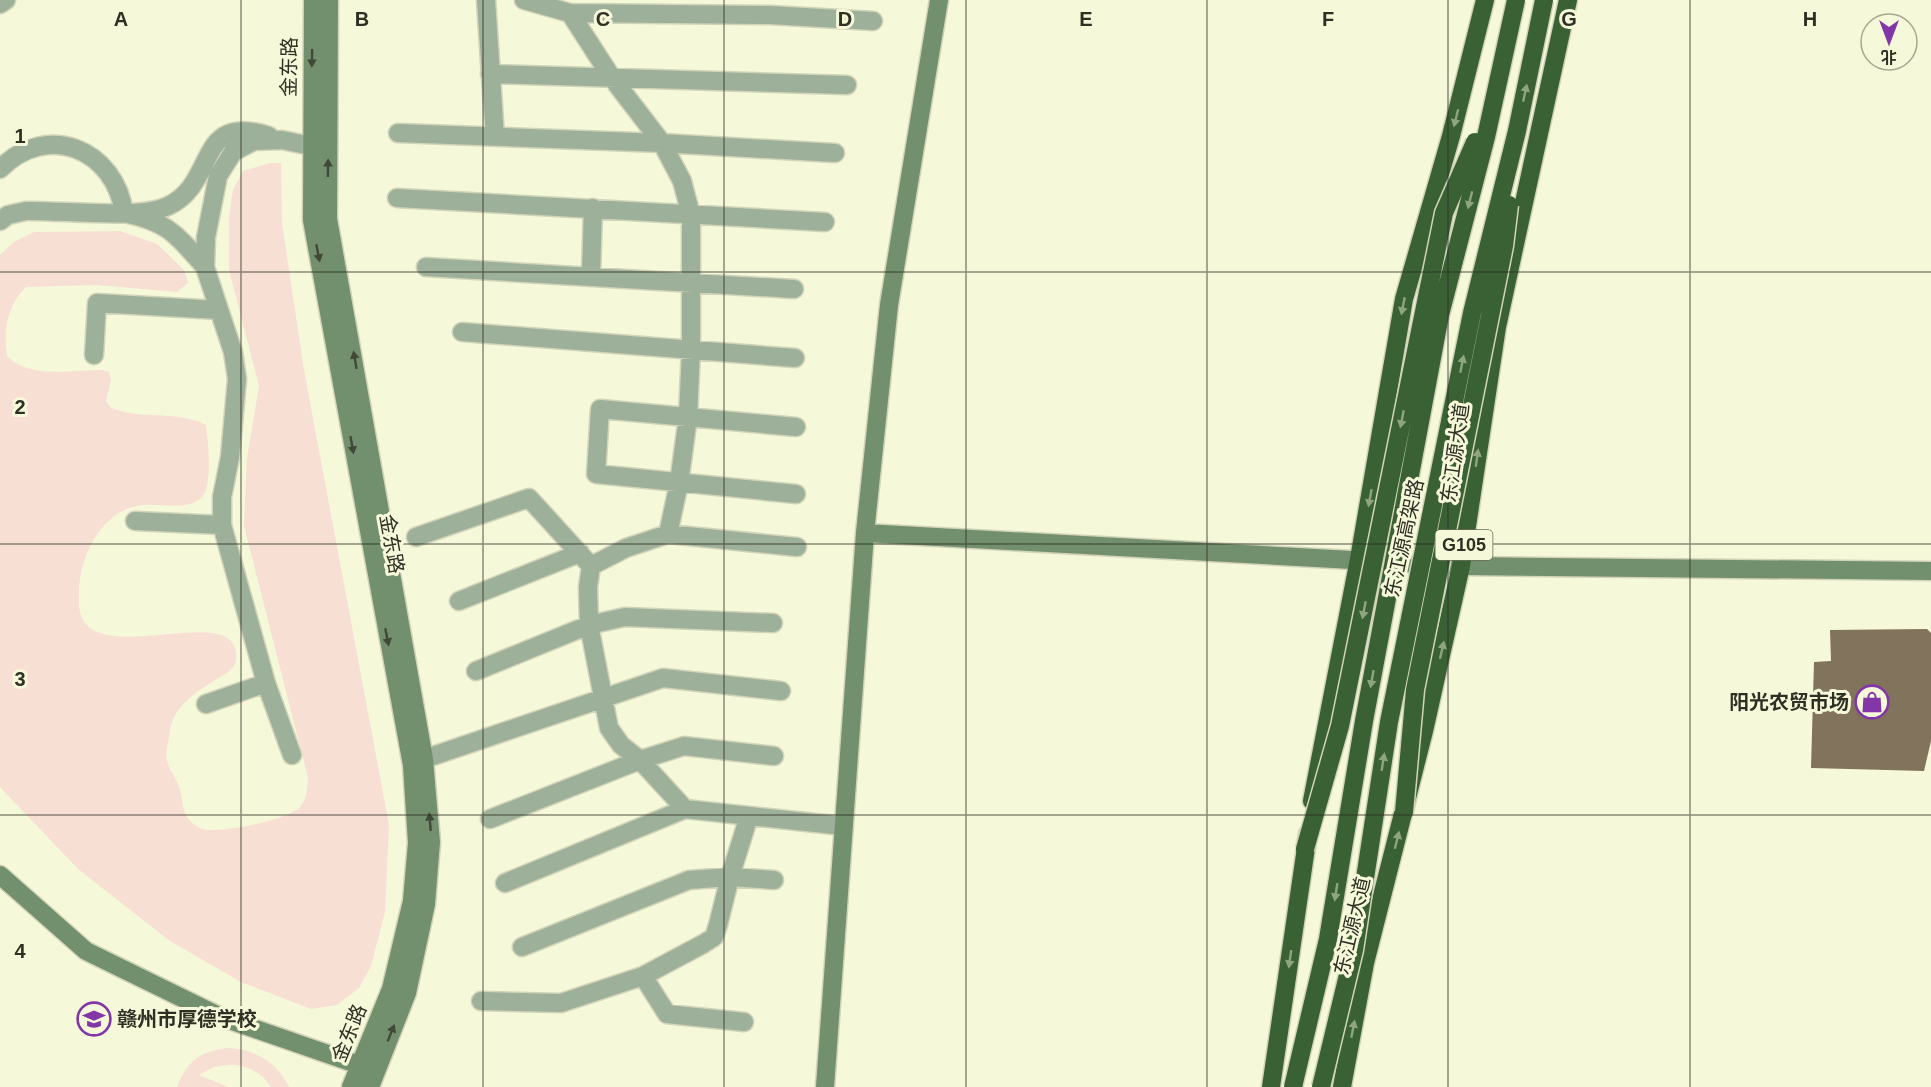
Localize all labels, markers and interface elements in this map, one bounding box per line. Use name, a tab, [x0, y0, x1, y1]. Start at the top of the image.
text: A	[114, 8, 128, 30]
text: B	[355, 8, 369, 30]
text: C	[596, 8, 610, 30]
text: D	[838, 8, 852, 30]
text: E	[1079, 8, 1093, 30]
text: F	[1322, 8, 1334, 30]
text: G	[1561, 8, 1577, 30]
text: H	[1803, 8, 1817, 30]
north arrow	[1859, 12, 1919, 72]
street label: 金东路	[277, 37, 301, 97]
text: 北	[1881, 48, 1897, 65]
one-way arrow	[307, 49, 317, 68]
one-way arrow	[1521, 83, 1530, 102]
one-way arrow	[1450, 109, 1460, 127]
text: 1	[14, 125, 26, 147]
one-way arrow	[323, 158, 333, 177]
one-way arrow	[1464, 191, 1474, 209]
one-way arrow	[314, 244, 323, 263]
one-way arrow	[1398, 296, 1407, 315]
one-way arrow	[350, 351, 359, 370]
one-way arrow	[1458, 355, 1467, 374]
text: 2	[14, 396, 26, 418]
street label: 东江源大道	[1437, 402, 1473, 504]
one-way arrow	[1397, 410, 1406, 429]
one-way arrow	[347, 436, 356, 455]
one-way arrow	[1473, 449, 1482, 468]
street label: 东江源高架路	[1381, 477, 1427, 599]
one-way arrow	[1365, 488, 1374, 507]
street label: 金东路	[376, 513, 408, 575]
road number: G105	[1436, 530, 1492, 560]
one-way arrow	[1359, 601, 1368, 620]
one-way arrow	[383, 627, 392, 646]
one-way arrow	[1438, 641, 1448, 659]
text: 3	[14, 668, 26, 690]
one-way arrow	[1367, 670, 1376, 689]
shop icon: 阳光农贸市场	[1854, 684, 1890, 720]
place label: 阳光农贸市场	[1729, 691, 1849, 713]
one-way arrow	[1378, 752, 1387, 771]
one-way arrow	[425, 812, 434, 831]
one-way arrow	[1392, 830, 1402, 849]
street label: 东江源大道	[1330, 875, 1374, 977]
one-way arrow	[1331, 883, 1340, 902]
text: 4	[14, 940, 26, 962]
one-way arrow	[1285, 949, 1294, 968]
school or university icon: 赣州市厚德学校	[76, 1001, 112, 1037]
street label: 金东路	[328, 1001, 370, 1065]
place label: 赣州市厚德学校	[117, 1008, 257, 1030]
one-way arrow	[1349, 1020, 1358, 1039]
one-way arrow	[386, 1023, 396, 1041]

